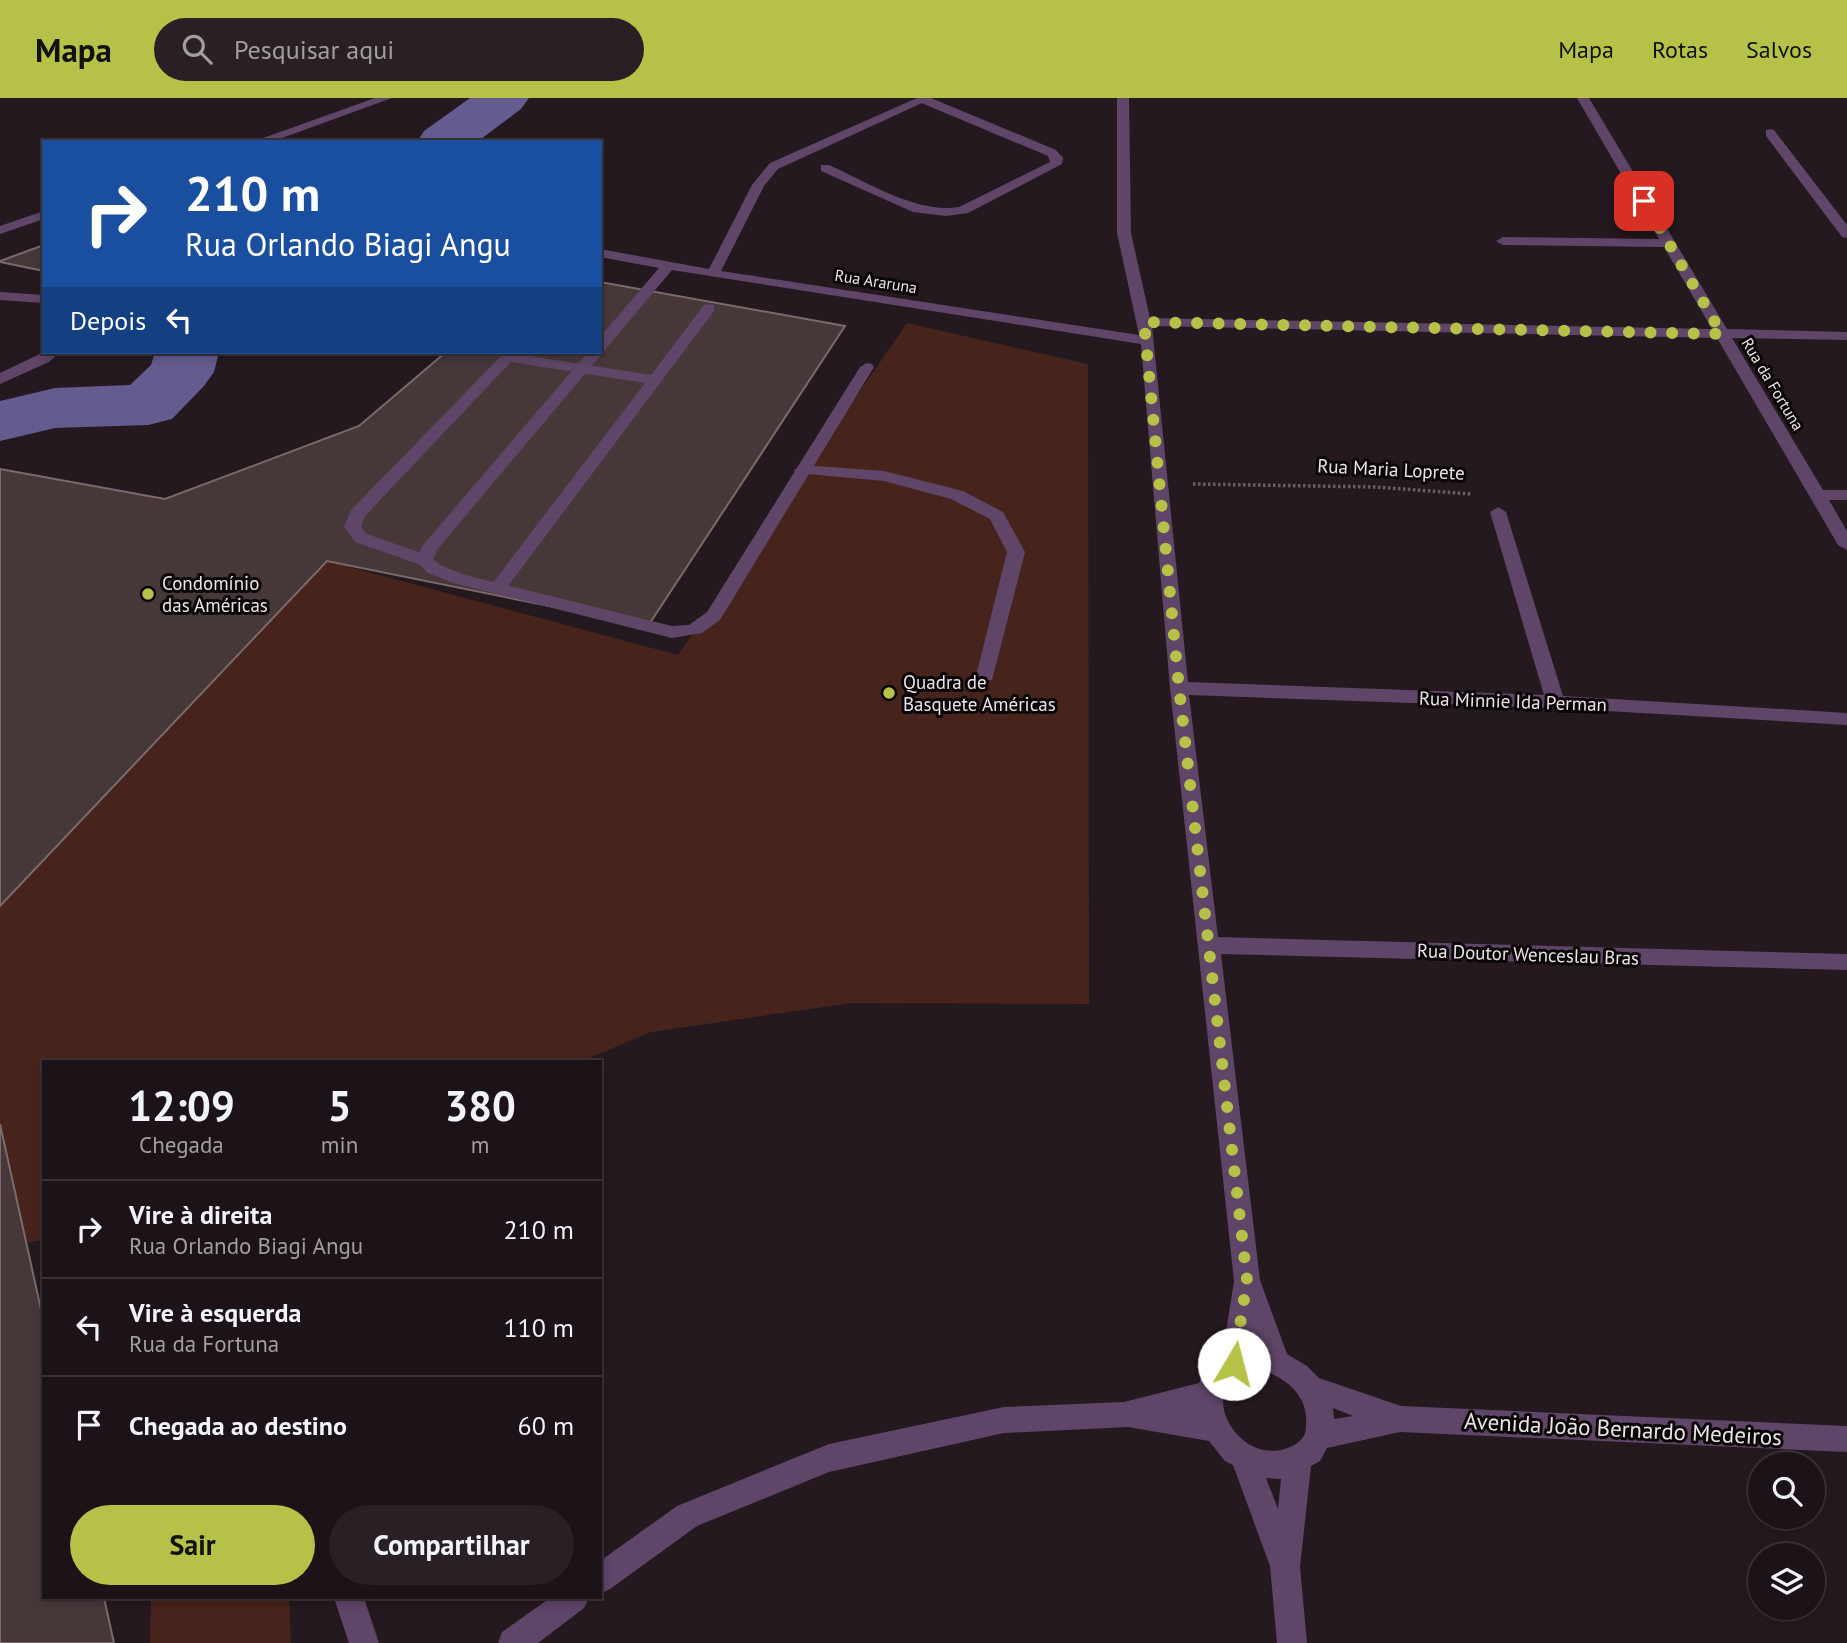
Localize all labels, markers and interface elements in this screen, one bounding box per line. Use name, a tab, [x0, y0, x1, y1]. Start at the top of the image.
search box	[154, 18, 644, 81]
text: Mapa	[35, 28, 112, 71]
icon: search	[178, 30, 216, 68]
text: Pesquisar aqui	[234, 33, 394, 66]
text: Mapa	[1558, 34, 1614, 65]
text: Rotas	[1652, 34, 1708, 65]
text: Salvos	[1746, 34, 1812, 65]
text: 210 m	[185, 161, 320, 225]
icon: right	[70, 168, 161, 259]
pin	[1614, 171, 1674, 231]
icon: arrive	[1625, 182, 1663, 220]
text: Rua Orlando Biagi Angu	[185, 223, 511, 265]
street label: Rua Araruna	[833, 265, 919, 297]
icon: left	[160, 301, 198, 339]
text: Depois	[70, 304, 146, 337]
street label: Rua da Fortuna	[1738, 334, 1808, 434]
street label: Rua Maria Loprete	[1317, 453, 1465, 485]
place label: Condomínio das Américas	[162, 571, 268, 617]
marker: Condomínio das Américas	[140, 586, 156, 602]
place label: Quadra de Basquete Américas	[903, 670, 1056, 716]
marker: Quadra de Basquete Américas	[881, 685, 897, 701]
street label: Rua Minnie Ida Perman	[1419, 686, 1607, 716]
street label: Rua Doutor Wenceslau Bras	[1416, 938, 1640, 970]
text: 12:09	[128, 1078, 235, 1133]
text: 5	[328, 1078, 351, 1133]
text: 380	[444, 1078, 516, 1133]
text: Chegada	[139, 1130, 224, 1159]
text: min	[321, 1130, 358, 1159]
text: m	[471, 1130, 489, 1159]
text: Vire à direita	[129, 1198, 272, 1231]
icon: right	[70, 1210, 108, 1248]
text: 210 m	[503, 1213, 574, 1246]
text: Rua Orlando Biagi Angu	[129, 1231, 363, 1260]
text: Vire à esquerda	[129, 1296, 301, 1329]
icon: left	[70, 1308, 108, 1346]
text: 110 m	[503, 1311, 574, 1344]
position arrow	[1197, 1327, 1271, 1401]
text: Rua da Fortuna	[129, 1329, 279, 1358]
icon: arrive	[70, 1406, 108, 1444]
street label: Avenida João Bernardo Medeiros	[1463, 1406, 1783, 1451]
text: Chegada ao destino	[129, 1409, 347, 1442]
text: 60 m	[518, 1409, 574, 1442]
map controls	[1748, 1452, 1825, 1620]
button: search	[1748, 1452, 1825, 1529]
button: Sair	[70, 1505, 315, 1585]
button: Compartilhar	[329, 1505, 574, 1585]
button: layers	[1748, 1543, 1825, 1620]

